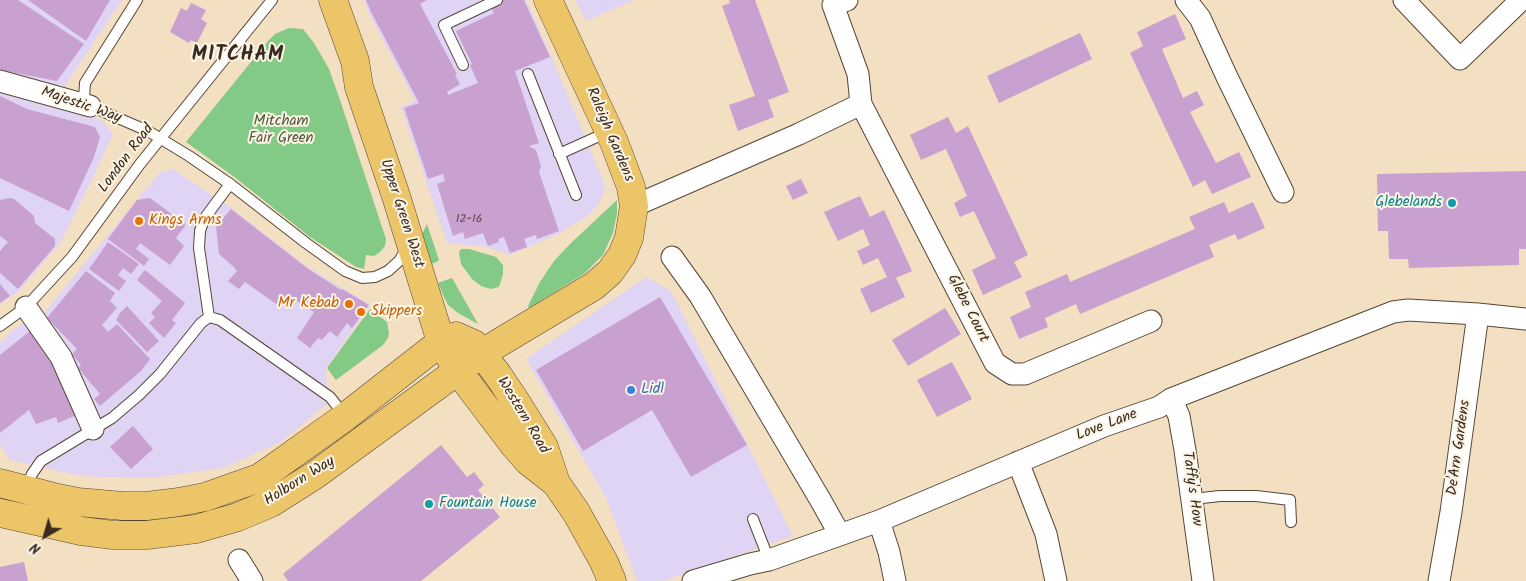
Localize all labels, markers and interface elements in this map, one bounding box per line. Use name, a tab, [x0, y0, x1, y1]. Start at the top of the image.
district label: MITCHAM	[191, 45, 285, 69]
street label: Majestic Way	[39, 84, 123, 128]
street label: Raleigh Gardens	[581, 85, 637, 185]
park label: Mitcham Fair Green	[248, 113, 314, 148]
street label: London Road	[95, 121, 159, 197]
street label: Upper Green West	[375, 157, 427, 271]
place label: Glebelands	[1375, 194, 1442, 212]
marker: Glebelands	[1446, 197, 1458, 209]
place label: Kings Arms	[149, 212, 221, 230]
house number: 12-16	[456, 213, 482, 227]
marker: Kings Arms	[133, 215, 145, 227]
street label: Glebe Court	[942, 272, 992, 346]
place label: Mr Kebab	[278, 295, 339, 313]
marker: Mr Kebab	[343, 298, 355, 310]
place label: Skippers	[371, 303, 422, 321]
marker: Skippers	[355, 306, 367, 318]
street label: Western Road	[492, 374, 552, 458]
place label: Lidl	[641, 381, 664, 399]
marker: Lidl	[625, 384, 637, 396]
street label: De'Arn Gardens	[1444, 399, 1476, 497]
street label: Love Lane	[1074, 406, 1140, 446]
street label: Taffy's How	[1177, 451, 1205, 527]
street label: Holborn Way	[261, 453, 339, 511]
place label: Fountain House	[439, 495, 536, 513]
marker: Fountain House	[423, 498, 435, 510]
north arrow	[20, 511, 70, 561]
text: N	[26, 536, 46, 559]

